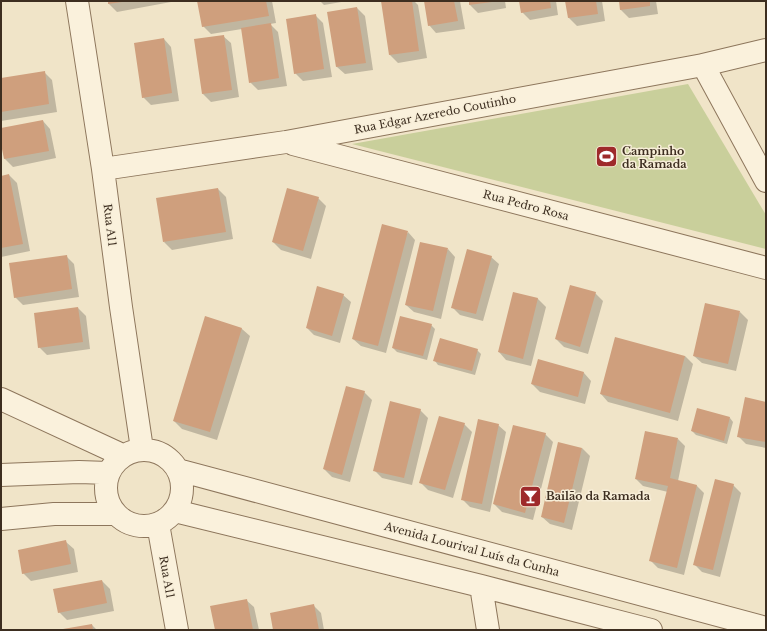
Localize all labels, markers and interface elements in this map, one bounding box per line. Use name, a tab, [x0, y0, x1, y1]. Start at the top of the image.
street label: Rua Edgar Azeredo Coutinho	[353, 91, 517, 137]
sports icon: Campinho da Ramada	[594, 144, 620, 170]
place label: Campinho da Ramada	[622, 144, 687, 171]
street label: Rua Pedro Rosa	[481, 187, 571, 223]
street label: Rua A11	[100, 203, 120, 247]
bar icon: Bailão da Ramada	[518, 483, 544, 509]
place label: Bailão da Ramada	[546, 489, 651, 503]
street label: Avenida Lourival Luís da Cunha	[382, 519, 562, 579]
street label: Rua A11	[156, 555, 178, 599]

